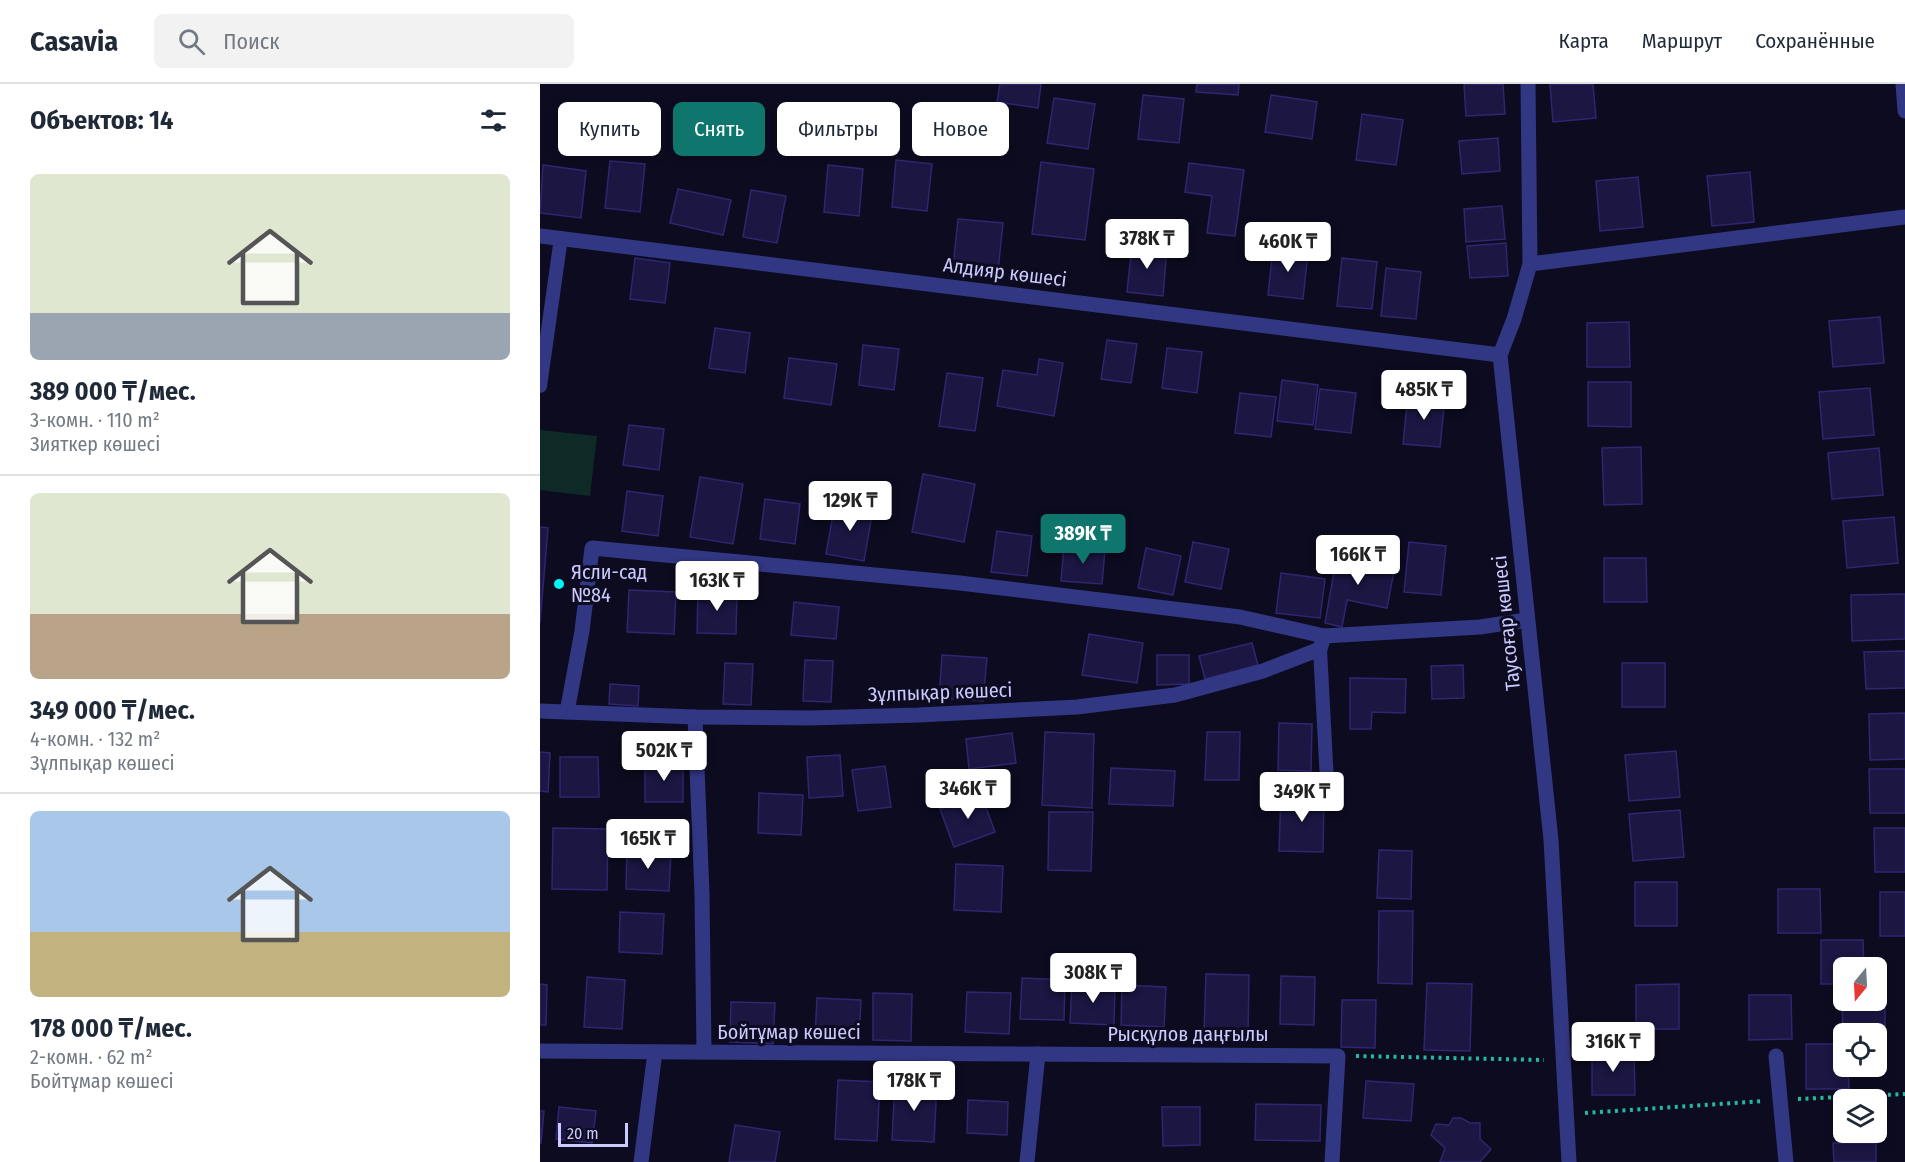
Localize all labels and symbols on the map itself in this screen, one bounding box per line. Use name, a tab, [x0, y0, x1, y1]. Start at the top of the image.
pin: 378K ₸	[1098, 219, 1196, 270]
pin: 460K ₸	[1239, 222, 1337, 273]
street label: Алдияр көшесі	[942, 253, 1068, 291]
pin: 485K ₸	[1375, 370, 1473, 421]
pin: 129K ₸	[801, 481, 899, 532]
pin: 389K ₸	[1034, 514, 1132, 565]
pin: 166K ₸	[1309, 535, 1407, 586]
street label: Тауcоғар көшесі	[1487, 554, 1525, 692]
place label: Ясли-сад №84	[571, 560, 647, 607]
pin: 163K ₸	[668, 561, 766, 612]
marker: Ясли-сад №84	[552, 577, 566, 591]
street label: Зұлпықар көшесі	[867, 677, 1013, 707]
pin: 502K ₸	[615, 731, 713, 782]
pin: 346K ₸	[919, 769, 1017, 820]
pin: 349K ₸	[1253, 772, 1351, 823]
pin: 165K ₸	[599, 819, 697, 870]
pin: 308K ₸	[1044, 953, 1142, 1004]
north arrow	[1833, 957, 1887, 1011]
street label: Бойтұмар көшесі	[717, 1020, 861, 1044]
street label: Рысқұлов даңғылы	[1108, 1022, 1268, 1046]
pin: 316K ₸	[1564, 1022, 1662, 1073]
pin: 178K ₸	[865, 1061, 963, 1112]
scale bar	[558, 1120, 628, 1148]

